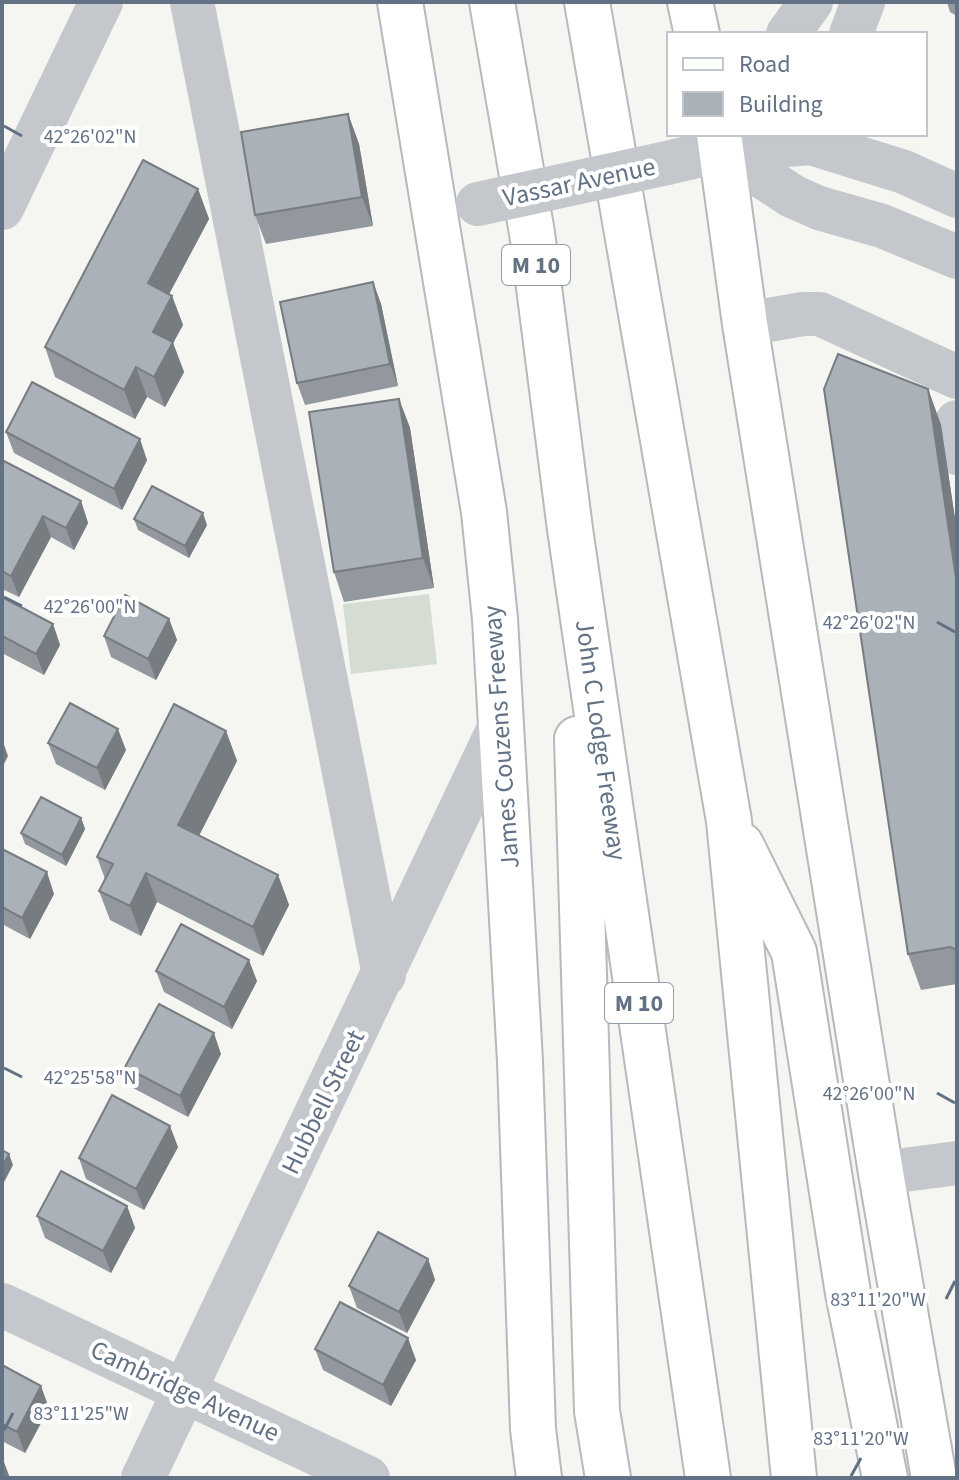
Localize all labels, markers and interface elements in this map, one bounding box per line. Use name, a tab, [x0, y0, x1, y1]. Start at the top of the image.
legend	[667, 32, 927, 136]
text: Road	[739, 47, 791, 82]
text: Building	[739, 87, 823, 122]
text: 42°26'02"N	[44, 123, 136, 151]
street label: Vassar Avenue	[499, 148, 659, 216]
road number: M 10	[502, 245, 570, 285]
text: 42°26'00"N	[44, 593, 136, 621]
street label: James Couzens Freeway	[473, 604, 529, 870]
text: 42°26'02"N	[823, 609, 915, 637]
street label: John C Lodge Freeway	[566, 617, 636, 863]
road number: M 10	[605, 983, 673, 1023]
street label: Hubbell Street	[272, 1023, 374, 1180]
text: 42°25'58"N	[44, 1064, 136, 1092]
text: 42°26'00"N	[823, 1080, 915, 1108]
text: 83°11'20"W	[830, 1286, 926, 1314]
street label: Cambridge Avenue	[84, 1331, 286, 1451]
text: 83°11'25"W	[33, 1400, 129, 1428]
text: 83°11'20"W	[813, 1425, 909, 1453]

